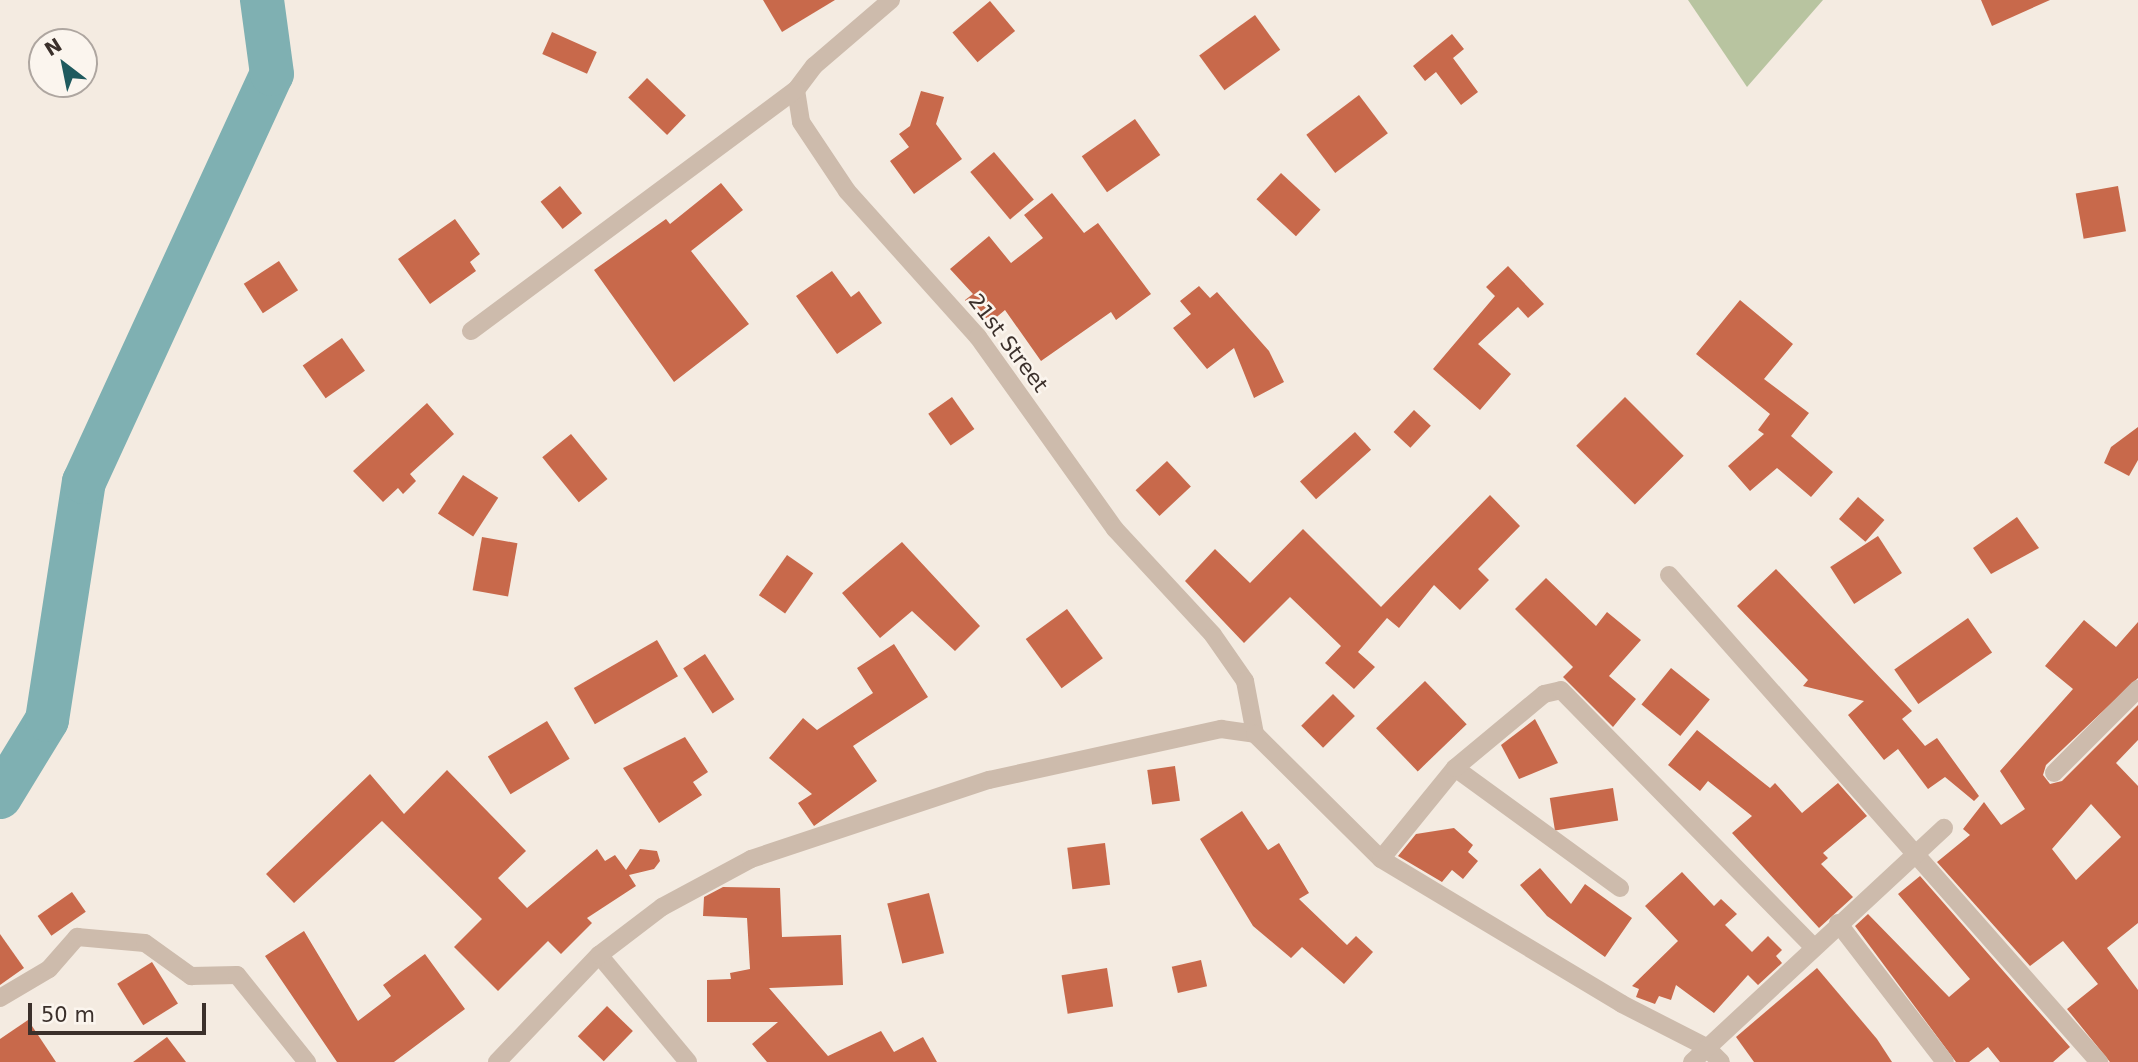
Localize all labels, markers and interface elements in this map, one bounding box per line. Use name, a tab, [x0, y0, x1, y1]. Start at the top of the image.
north arrow	[28, 28, 98, 98]
text: N	[40, 33, 66, 60]
street label: 21st Street	[963, 289, 1053, 397]
scale bar	[32, 988, 210, 1032]
text: 50 m	[41, 1003, 95, 1027]

